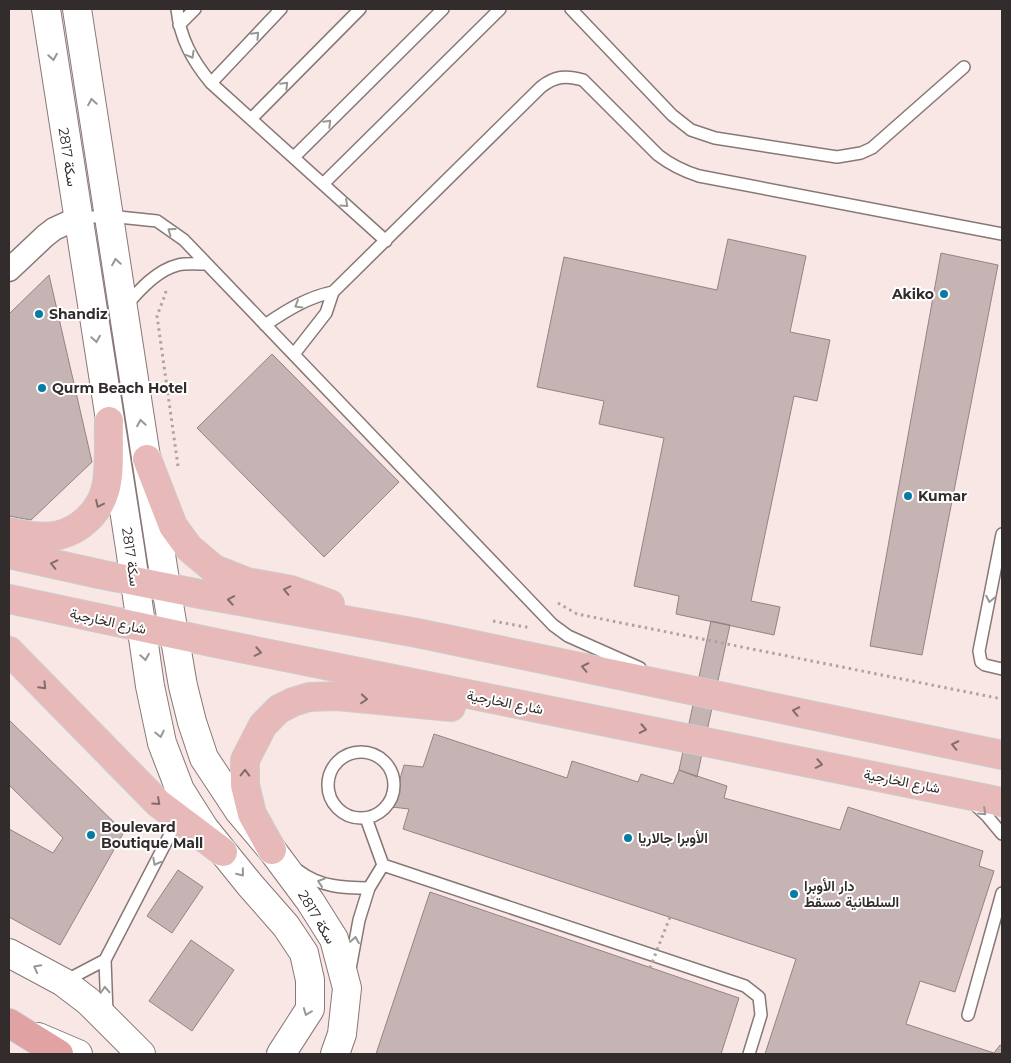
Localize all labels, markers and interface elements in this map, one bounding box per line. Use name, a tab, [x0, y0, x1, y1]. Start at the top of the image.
one-way arrow	[250, 32, 259, 41]
one-way arrow	[185, 49, 195, 58]
one-way arrow	[47, 53, 58, 61]
one-way arrow	[279, 81, 288, 90]
one-way arrow	[87, 97, 97, 106]
one-way arrow	[322, 120, 331, 129]
street label: سكة 2817	[54, 126, 82, 188]
one-way arrow	[339, 198, 348, 207]
one-way arrow	[168, 228, 177, 236]
one-way arrow	[112, 258, 122, 267]
place label: Akiko	[891, 285, 934, 303]
marker: Akiko	[938, 288, 950, 300]
one-way arrow	[294, 298, 303, 308]
place label: Shandiz	[49, 305, 108, 323]
marker: Shandiz	[33, 308, 45, 320]
one-way arrow	[91, 334, 101, 343]
place label: Qurm Beach Hotel	[52, 379, 187, 397]
marker: Qurm Beach Hotel	[36, 382, 48, 394]
one-way arrow	[136, 419, 147, 427]
place label: Kumar	[918, 487, 967, 505]
marker: Kumar	[902, 490, 914, 502]
one-way arrow	[95, 499, 105, 508]
street label: سكة 2817	[118, 526, 144, 588]
one-way arrow	[49, 559, 58, 570]
one-way arrow	[283, 585, 292, 596]
one-way arrow	[985, 594, 995, 603]
one-way arrow	[226, 595, 235, 605]
street label: شارع الخارجية	[68, 604, 148, 640]
one-way arrow	[254, 646, 263, 657]
one-way arrow	[140, 653, 150, 661]
one-way arrow	[581, 663, 589, 673]
one-way arrow	[37, 681, 46, 690]
street label: شارع الخارجية	[465, 686, 545, 720]
one-way arrow	[361, 693, 369, 704]
one-way arrow	[791, 706, 800, 717]
one-way arrow	[638, 724, 647, 734]
one-way arrow	[154, 729, 165, 738]
one-way arrow	[950, 740, 959, 751]
one-way arrow	[815, 759, 824, 769]
street label: شارع الخارجية	[862, 765, 942, 799]
one-way arrow	[240, 768, 250, 776]
one-way arrow	[152, 796, 161, 805]
one-way arrow	[977, 806, 986, 815]
place label: Boulevard Boutique Mall	[101, 818, 203, 852]
marker: Boulevard Boutique Mall	[85, 829, 97, 841]
place label: الأوبرا جالاريا	[638, 829, 708, 847]
marker: الأوبرا جالاريا	[622, 832, 634, 844]
one-way arrow	[152, 857, 162, 866]
one-way arrow	[235, 867, 243, 876]
place label: دار الأوبرا السلطانية مسقط	[804, 877, 899, 911]
one-way arrow	[317, 878, 325, 888]
street label: سكة 2817	[294, 887, 340, 947]
marker: دار الأوبرا السلطانية مسقط	[788, 888, 800, 900]
one-way arrow	[350, 936, 360, 944]
one-way arrow	[33, 964, 42, 974]
one-way arrow	[100, 986, 111, 994]
one-way arrow	[303, 1007, 313, 1015]

